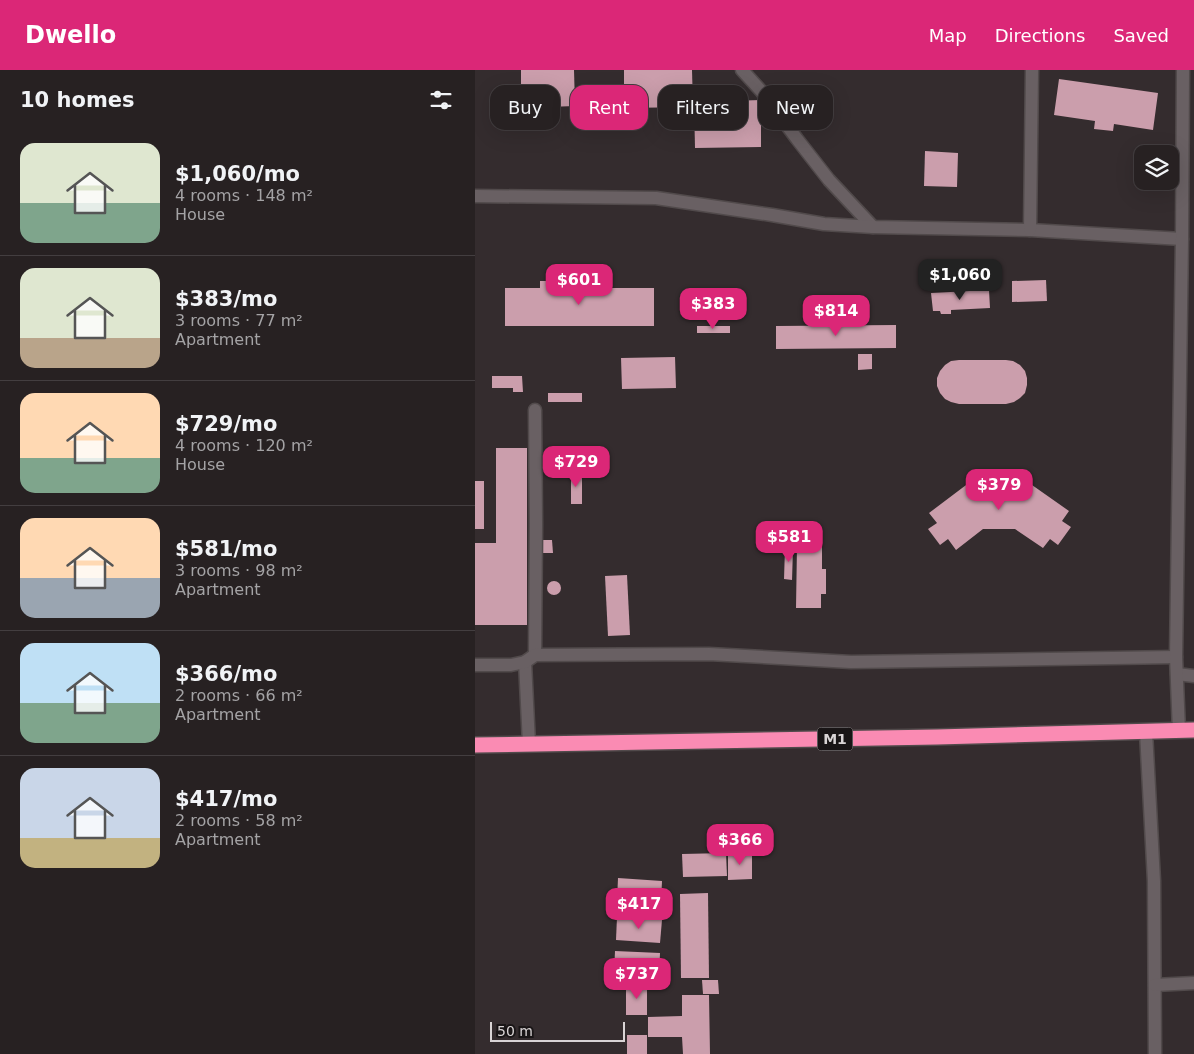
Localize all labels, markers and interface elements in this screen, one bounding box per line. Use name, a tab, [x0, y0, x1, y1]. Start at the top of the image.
text: Dwello	[25, 21, 116, 49]
text: Map	[929, 25, 967, 46]
text: Directions	[995, 25, 1085, 46]
text: Saved	[1113, 25, 1169, 46]
chip: Buy	[490, 85, 560, 130]
chip: Rent	[570, 85, 648, 130]
chip: Filters	[658, 85, 748, 130]
chip: New	[758, 85, 833, 130]
icon: filters	[427, 86, 455, 114]
text: 10 homes	[20, 88, 135, 112]
map controls	[1134, 145, 1179, 190]
button: layers	[1134, 145, 1179, 190]
text: $1,060/mo	[175, 162, 300, 186]
icon: home	[60, 163, 120, 223]
text: 4 rooms · 148 m²	[175, 186, 313, 205]
text: House	[175, 205, 225, 224]
pin: $1,060	[919, 258, 1001, 301]
pin: $601	[549, 264, 609, 306]
text: $1,060	[929, 265, 991, 284]
text: $601	[557, 270, 601, 289]
text: $383/mo	[175, 287, 277, 311]
icon: home	[60, 288, 120, 348]
pin: $383	[683, 288, 743, 330]
text: $383	[691, 294, 735, 313]
pin: $814	[806, 294, 866, 337]
text: $814	[814, 301, 858, 320]
text: 3 rooms · 77 m²	[175, 311, 303, 330]
text: Apartment	[175, 330, 261, 349]
text: $729/mo	[175, 412, 277, 436]
icon: home	[60, 413, 120, 473]
text: 4 rooms · 120 m²	[175, 436, 313, 455]
pin: $729	[546, 446, 606, 488]
text: $729	[554, 452, 598, 471]
text: House	[175, 455, 225, 474]
pin: $379	[969, 468, 1029, 511]
text: $379	[977, 475, 1021, 494]
pin: $581	[759, 520, 819, 563]
text: $581	[767, 527, 811, 546]
text: $581/mo	[175, 537, 277, 561]
icon: home	[60, 538, 120, 598]
text: 3 rooms · 98 m²	[175, 561, 303, 580]
text: Apartment	[175, 580, 261, 599]
text: $366/mo	[175, 662, 277, 686]
icon: home	[60, 663, 120, 723]
text: 2 rooms · 66 m²	[175, 686, 303, 705]
text: Apartment	[175, 705, 261, 724]
road number: M1	[817, 728, 853, 751]
text: $417/mo	[175, 787, 277, 811]
icon: home	[60, 788, 120, 848]
text: 2 rooms · 58 m²	[175, 811, 303, 830]
pin: $366	[710, 824, 770, 866]
text: Apartment	[175, 830, 261, 849]
text: $366	[718, 830, 762, 849]
pin: $417	[609, 888, 669, 930]
text: $417	[617, 894, 661, 913]
pin: $737	[607, 958, 667, 1000]
text: $737	[615, 964, 659, 983]
scale bar	[490, 1019, 625, 1042]
text: 50 m	[497, 1023, 533, 1039]

